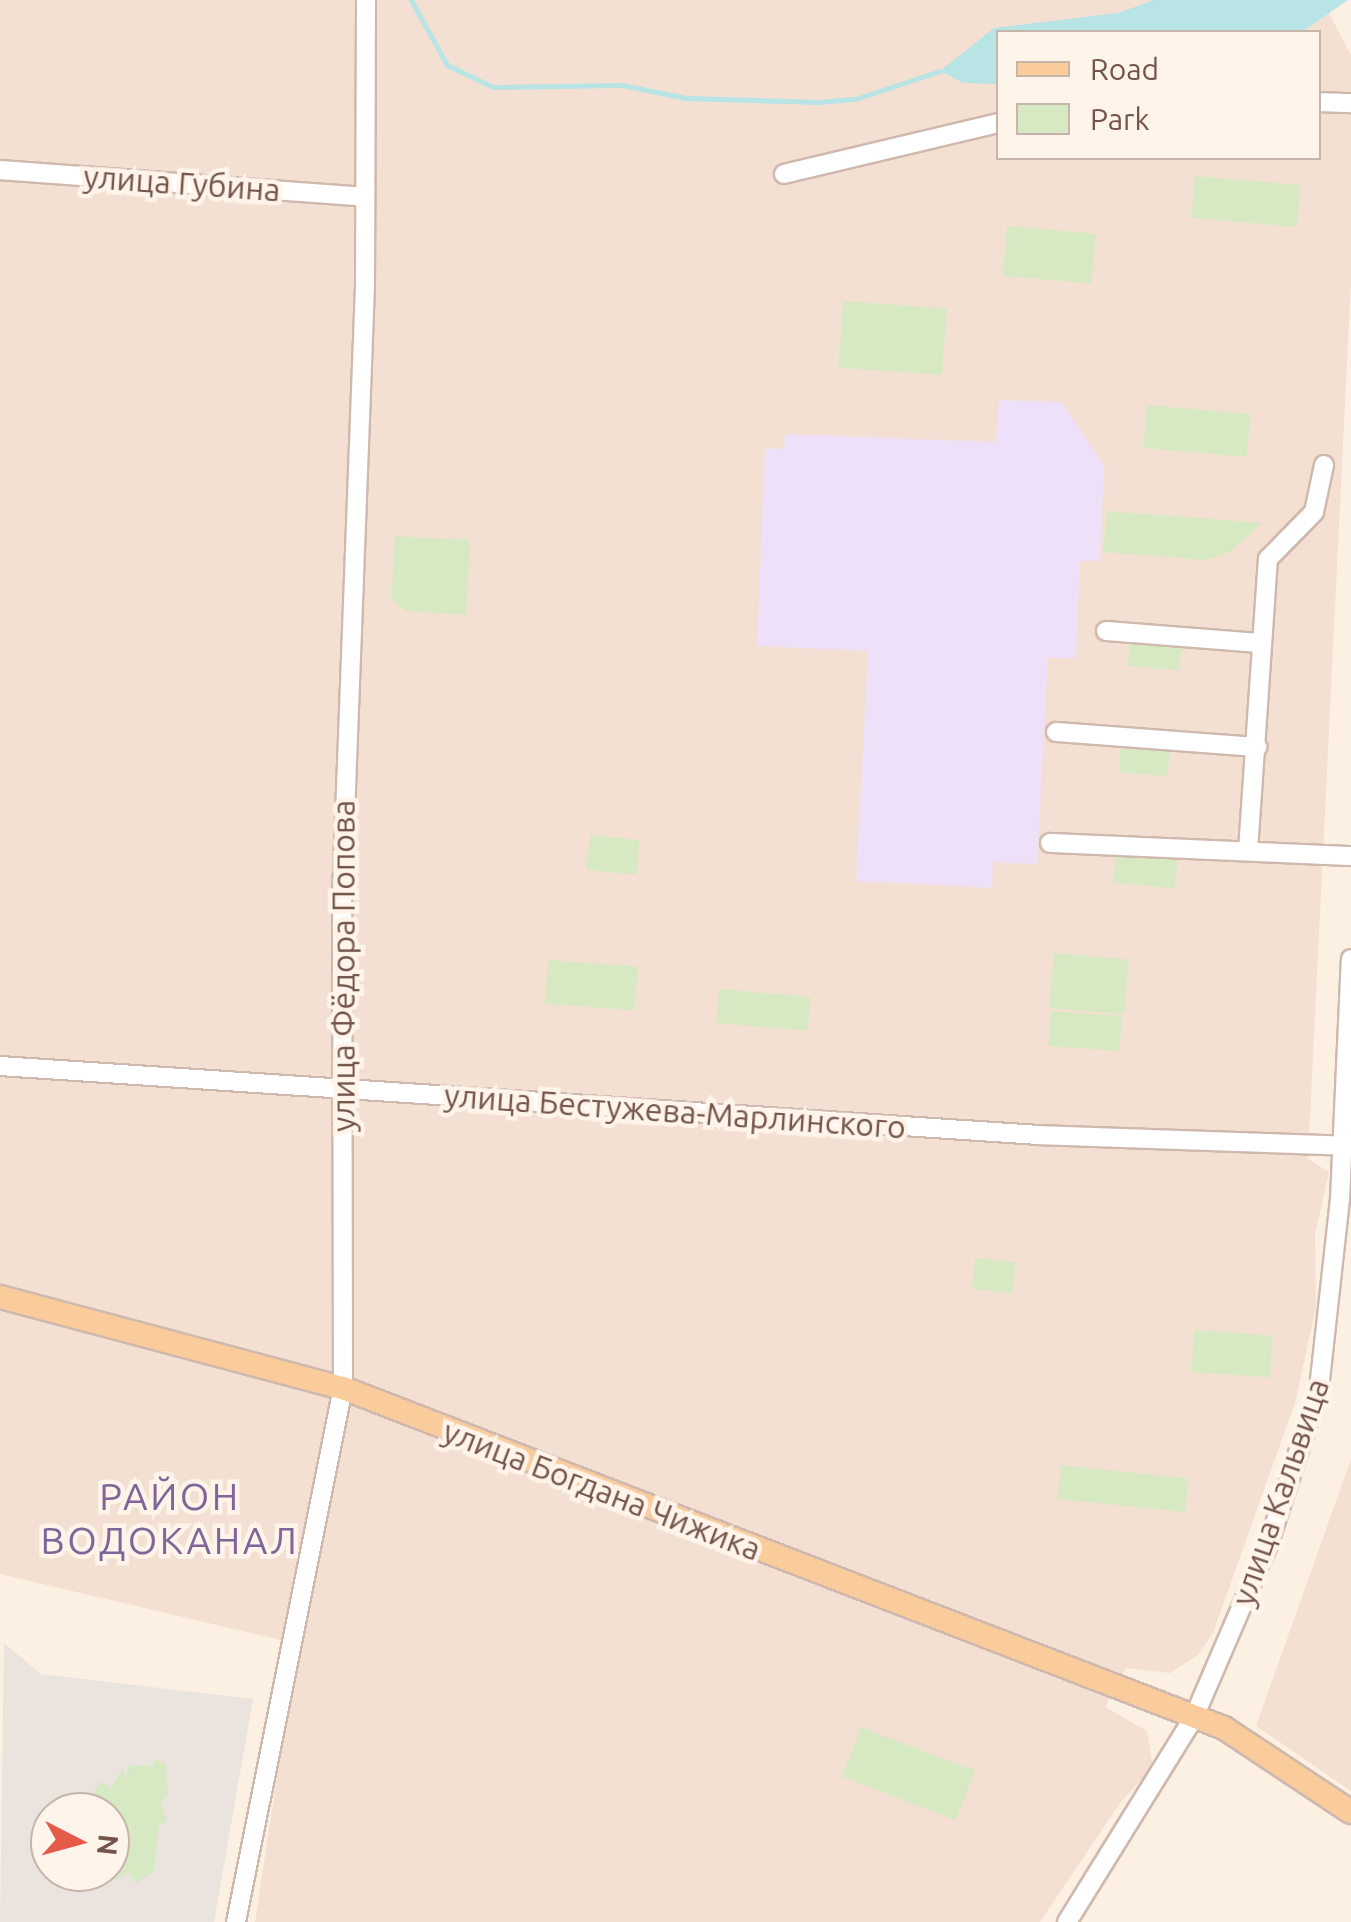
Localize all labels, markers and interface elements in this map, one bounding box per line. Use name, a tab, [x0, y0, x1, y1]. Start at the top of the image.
legend	[996, 30, 1321, 160]
text: Road	[1090, 52, 1159, 86]
text: Park	[1090, 102, 1150, 136]
street label: улица Губина	[82, 157, 282, 209]
street label: улица Фёдора Попова	[324, 800, 362, 1132]
street label: улица Бестужева-Марлинского	[443, 1076, 907, 1146]
street label: улица Кальвица	[1223, 1373, 1337, 1611]
street label: улица Богдана Чижика	[438, 1412, 766, 1568]
district label: РАЙОН ВОДОКАНАЛ	[41, 1474, 299, 1564]
north arrow	[30, 1792, 130, 1892]
text: N	[92, 1833, 125, 1857]

